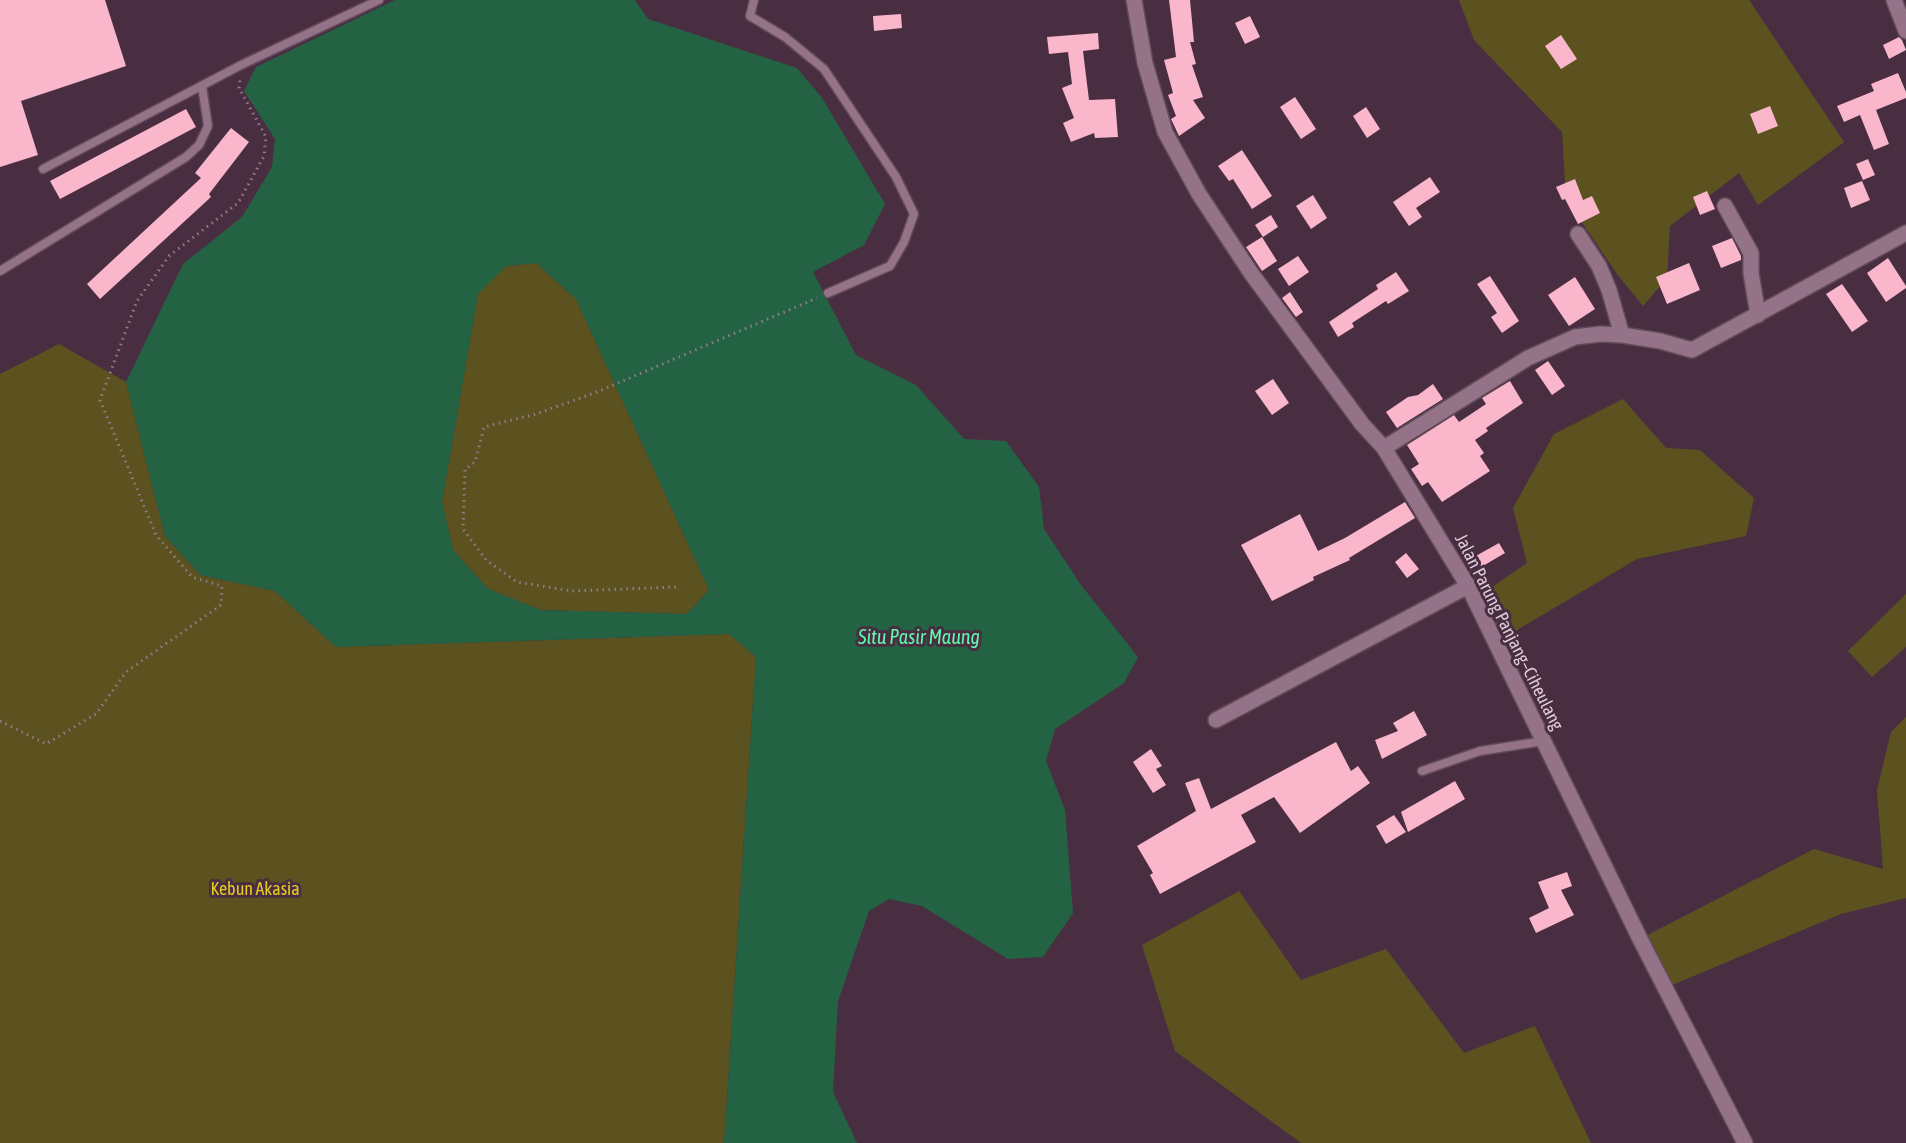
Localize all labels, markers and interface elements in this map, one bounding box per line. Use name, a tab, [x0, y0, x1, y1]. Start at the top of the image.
street label: Jalan Parung Panjang–Ciheulang	[1450, 530, 1568, 734]
water label: Situ Pasir Maung	[858, 626, 980, 650]
park label: Kebun Akasia	[210, 878, 300, 900]

